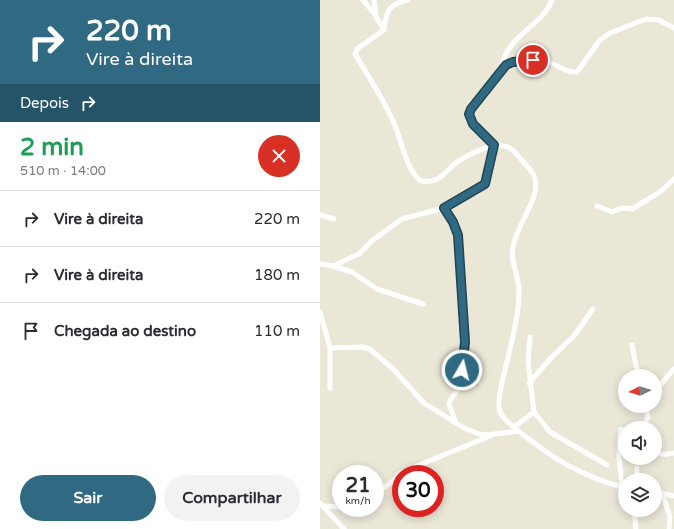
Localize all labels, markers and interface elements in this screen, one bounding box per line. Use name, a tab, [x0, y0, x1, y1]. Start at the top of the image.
text: 220 m	[86, 14, 172, 48]
icon: right	[20, 16, 72, 68]
pin	[516, 43, 550, 77]
text: Vire à direita	[86, 48, 193, 70]
icon: arrive	[522, 49, 544, 71]
icon: right	[77, 92, 99, 114]
text: Depois	[20, 94, 69, 112]
text: 2 min	[20, 133, 84, 162]
button: close	[258, 135, 300, 177]
text: 510 m · 14:00	[20, 163, 106, 179]
icon: right	[20, 208, 42, 230]
text: Vire à direita	[54, 210, 143, 228]
text: 220 m	[254, 210, 300, 228]
icon: right	[20, 264, 42, 286]
text: Vire à direita	[54, 266, 143, 284]
text: 180 m	[254, 266, 300, 284]
icon: arrive	[20, 320, 42, 342]
text: Chegada ao destino	[54, 322, 196, 340]
text: 110 m	[254, 322, 300, 340]
position arrow	[441, 349, 483, 391]
north arrow	[618, 369, 662, 413]
map controls	[618, 369, 662, 517]
button: sound	[618, 421, 662, 465]
speed limit sign: 30	[392, 465, 444, 517]
button: layers	[618, 473, 662, 517]
text: 21	[345, 474, 371, 498]
button: Sair	[20, 475, 156, 521]
button: Compartilhar	[164, 475, 300, 521]
text: km/h	[345, 495, 371, 507]

